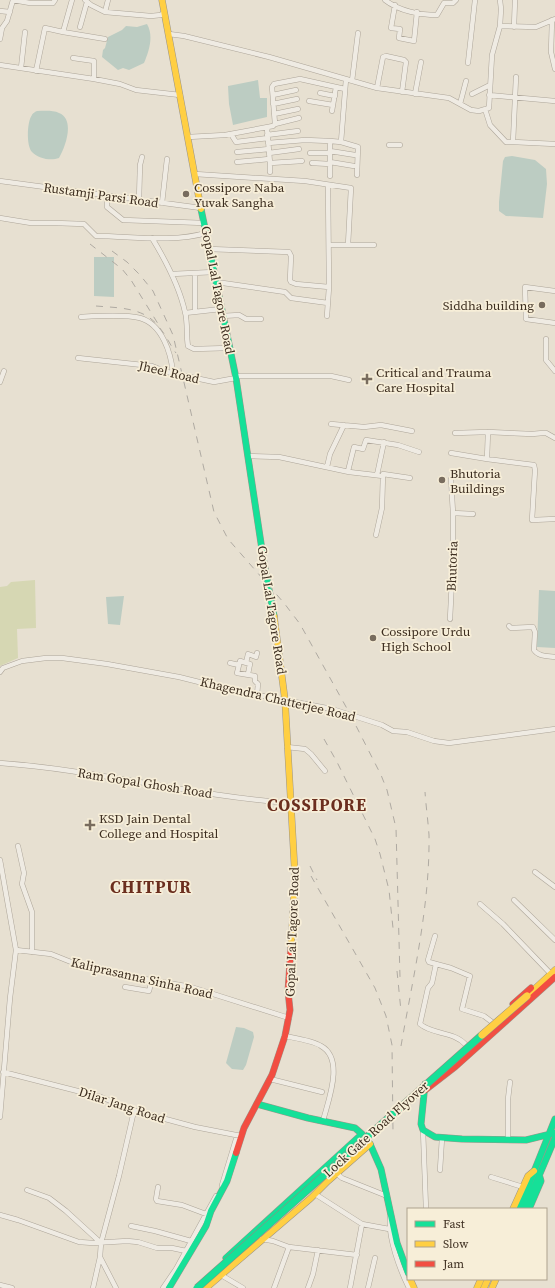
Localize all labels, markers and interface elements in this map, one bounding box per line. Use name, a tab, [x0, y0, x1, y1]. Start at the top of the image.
street label: Rustamji Parsi Road	[42, 179, 160, 212]
place label: Cossipore Naba Yuvak Sangha	[194, 179, 285, 211]
marker: Cossipore Naba Yuvak Sangha	[181, 189, 191, 199]
street label: Gopal Lal Tagore Road	[197, 225, 239, 356]
place label: Siddha building	[443, 297, 534, 314]
marker: Siddha building	[537, 300, 547, 310]
street label: Jheel Road	[136, 357, 202, 387]
place label: Critical and Trauma Care Hospital	[376, 364, 492, 396]
marker: Critical and Trauma Care Hospital	[361, 373, 373, 385]
place label: Bhutoria Buildings	[450, 465, 505, 497]
marker: Bhutoria Buildings	[437, 475, 447, 485]
street label: Bhutoria	[443, 540, 461, 592]
street label: Gopal Lal Tagore Road	[253, 544, 291, 676]
place label: Cossipore Urdu High School	[381, 623, 471, 655]
marker: Cossipore Urdu High School	[368, 633, 378, 643]
street label: Khagendra Chatterjee Road	[199, 673, 358, 725]
street label: Ram Gopal Ghosh Road	[76, 764, 214, 802]
district label: COSSIPORE	[267, 793, 367, 817]
place label: KSD Jain Dental College and Hospital	[99, 810, 219, 842]
marker: KSD Jain Dental College and Hospital	[84, 819, 96, 831]
street label: Gopal Lal Tagore Road	[281, 866, 303, 997]
district label: CHITPUR	[110, 875, 192, 899]
street label: Kaliprasanna Sinha Road	[69, 953, 215, 1003]
street label: Lock Gate Road Flyover	[320, 1077, 433, 1181]
street label: Dilar Jang Road	[77, 1083, 168, 1127]
legend	[407, 1208, 547, 1280]
text: Fast	[443, 1216, 465, 1232]
text: Slow	[443, 1236, 469, 1252]
text: Jam	[442, 1256, 464, 1272]

